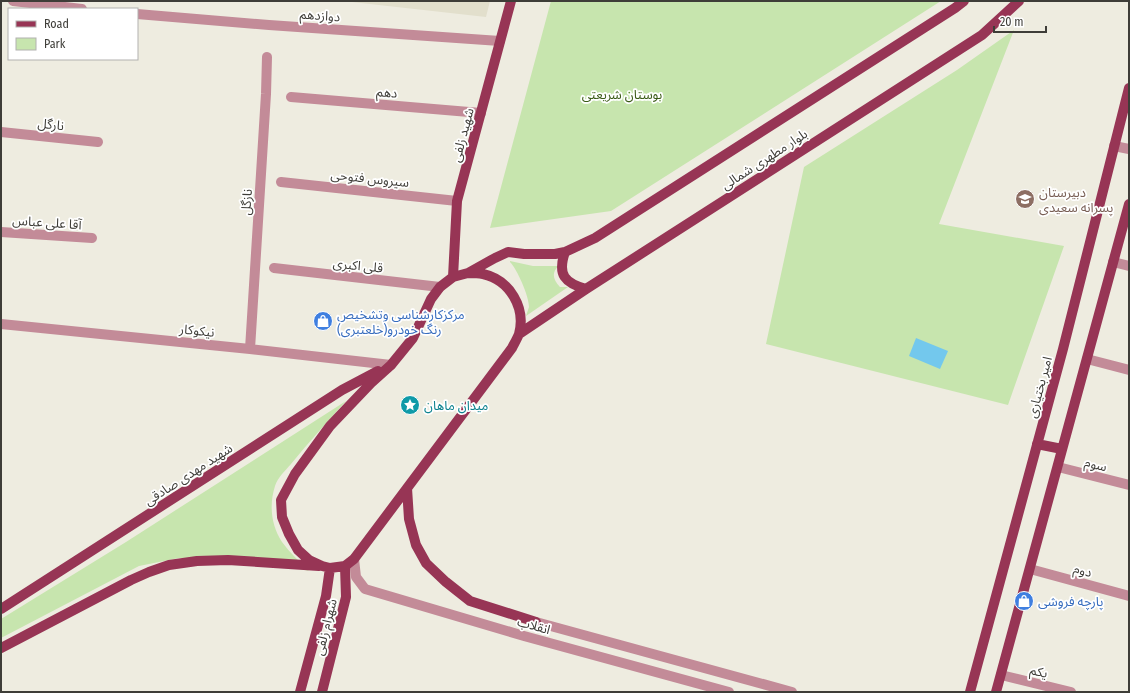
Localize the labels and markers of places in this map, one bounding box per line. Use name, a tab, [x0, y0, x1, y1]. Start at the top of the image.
place label: دبیرستان پسرانه سعیدی	[1039, 185, 1113, 217]
school or university icon: دبیرستان پسرانه سعیدی	[1014, 188, 1036, 210]
place label: مرکزکارشناسی وتشخیص رنگ خودرو(خلعتبری)	[337, 307, 465, 338]
shop icon: مرکزکارشناسی وتشخیص رنگ خودرو(خلعتبری)	[312, 310, 334, 332]
place icon: میدان ماهان	[399, 394, 421, 416]
place label: میدان ماهان	[424, 398, 489, 414]
shop icon: پارچه فروشی	[1013, 590, 1035, 612]
place label: پارچه فروشی	[1038, 594, 1104, 611]

